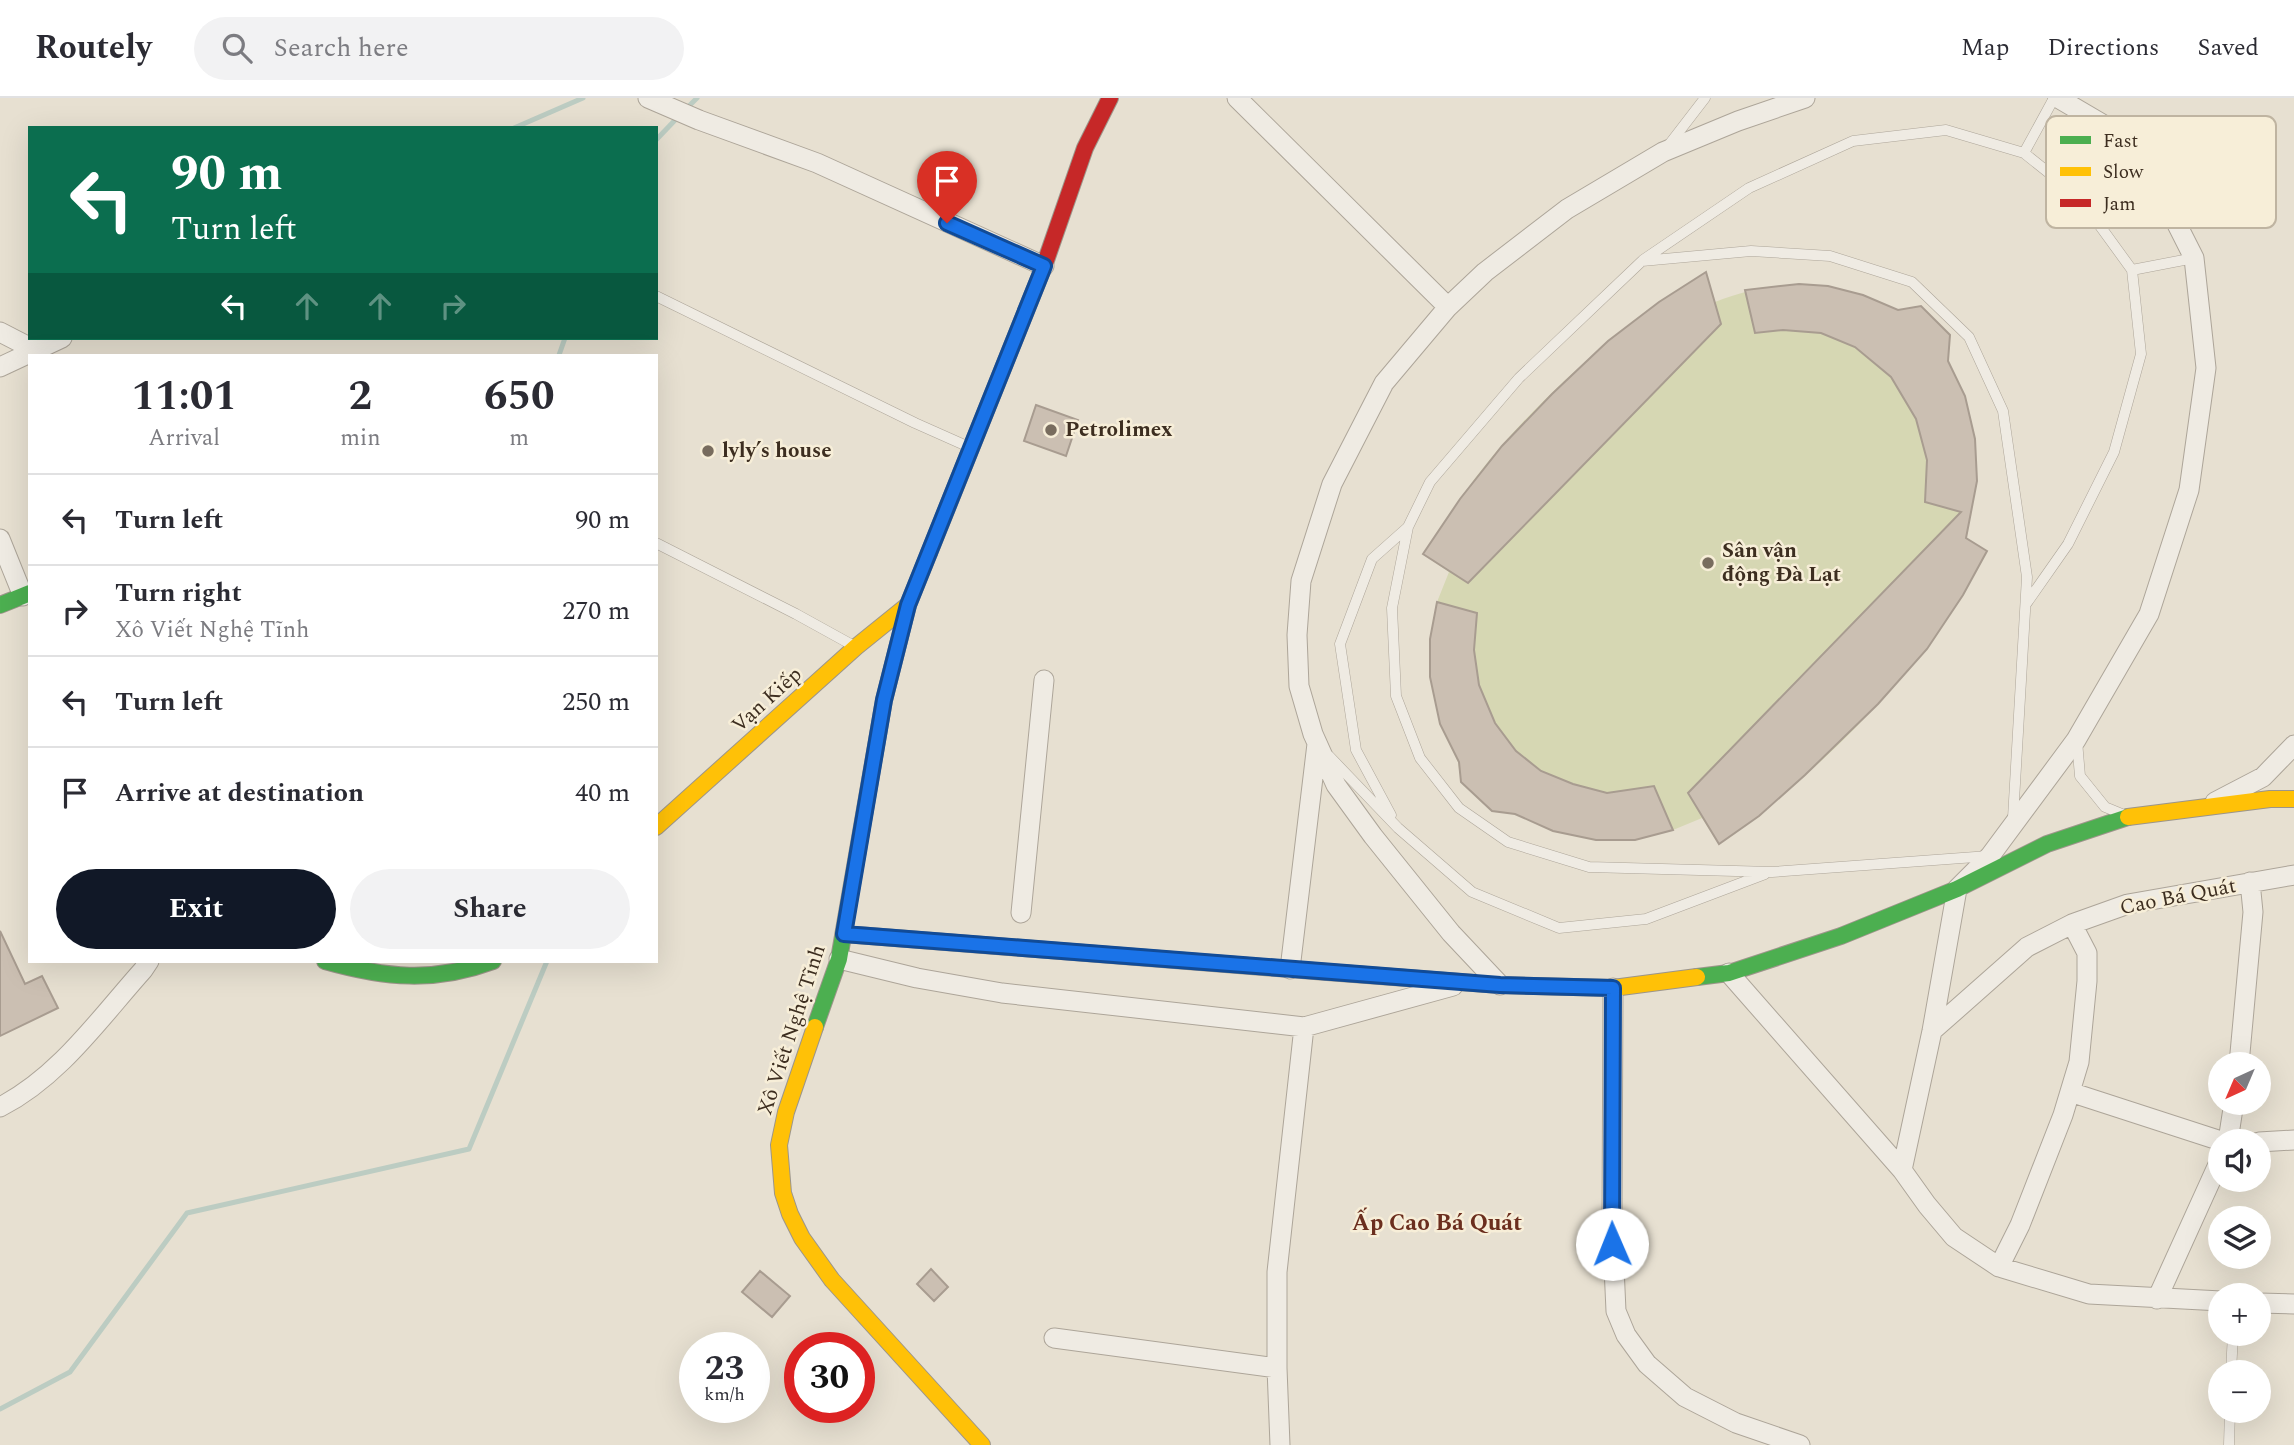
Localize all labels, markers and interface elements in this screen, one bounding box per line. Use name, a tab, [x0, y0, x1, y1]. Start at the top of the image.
search box	[194, 17, 684, 80]
text: Routely	[35, 23, 152, 73]
text: Search here	[274, 28, 409, 68]
icon: search	[218, 29, 256, 67]
text: Map	[1961, 30, 2009, 66]
text: Directions	[2047, 30, 2159, 66]
text: Saved	[2197, 30, 2259, 66]
legend	[2046, 116, 2276, 228]
text: Fast	[2103, 127, 2139, 156]
text: 90 m	[171, 137, 282, 212]
pin	[917, 151, 977, 223]
icon: left	[56, 154, 147, 245]
text: Slow	[2103, 158, 2144, 187]
icon: arrive	[928, 162, 966, 200]
text: Jam	[2103, 190, 2135, 219]
text: Turn left	[171, 205, 297, 254]
icon: left	[215, 287, 253, 325]
icon: ahead	[288, 287, 326, 325]
icon: ahead	[361, 287, 399, 325]
icon: right	[434, 287, 472, 325]
text: 11:01	[131, 365, 237, 428]
text: 2	[349, 365, 372, 428]
text: 650	[484, 365, 555, 428]
place label: Petrolimex	[1065, 414, 1173, 446]
text: Arrival	[148, 421, 220, 456]
text: min	[340, 421, 381, 456]
text: m	[509, 421, 529, 456]
marker: Petrolimex	[1043, 422, 1059, 438]
place label: lyly’s house	[722, 435, 832, 467]
marker: lyly’s house	[700, 443, 716, 459]
text: Turn left	[115, 500, 223, 540]
text: 90 m	[575, 500, 630, 540]
icon: left	[56, 501, 94, 539]
place label: Sân vận động Đà Lạt	[1722, 535, 1841, 591]
marker: Sân vận động Đà Lạt	[1700, 555, 1716, 571]
text: Turn right	[115, 573, 242, 613]
text: 270 m	[562, 591, 630, 631]
icon: right	[56, 592, 94, 630]
text: Xô Viết Nghệ Tĩnh	[115, 613, 309, 648]
street label: Vạn Kiếp	[724, 659, 810, 741]
text: Turn left	[115, 682, 223, 722]
text: 250 m	[562, 682, 630, 722]
icon: left	[56, 683, 94, 721]
text: Arrive at destination	[115, 773, 364, 813]
text: 40 m	[575, 773, 630, 813]
icon: arrive	[56, 774, 94, 812]
button: Exit	[56, 869, 336, 949]
button: Share	[350, 869, 630, 949]
street label: Cao Bá Quát	[2117, 870, 2239, 924]
street label: Xô Viết Nghệ Tĩnh	[749, 941, 835, 1119]
north arrow	[2208, 1052, 2272, 1115]
map controls	[2208, 1052, 2271, 1423]
button: sound	[2208, 1129, 2271, 1192]
district label: Ấp Cao Bá Quát	[1352, 1206, 1522, 1241]
button: layers	[2208, 1206, 2271, 1269]
position arrow	[1575, 1207, 1649, 1281]
button: +	[2208, 1283, 2271, 1346]
speed limit sign: 30	[784, 1332, 875, 1423]
text: 23	[705, 1342, 744, 1395]
button: −	[2208, 1360, 2271, 1423]
text: km/h	[704, 1381, 745, 1408]

